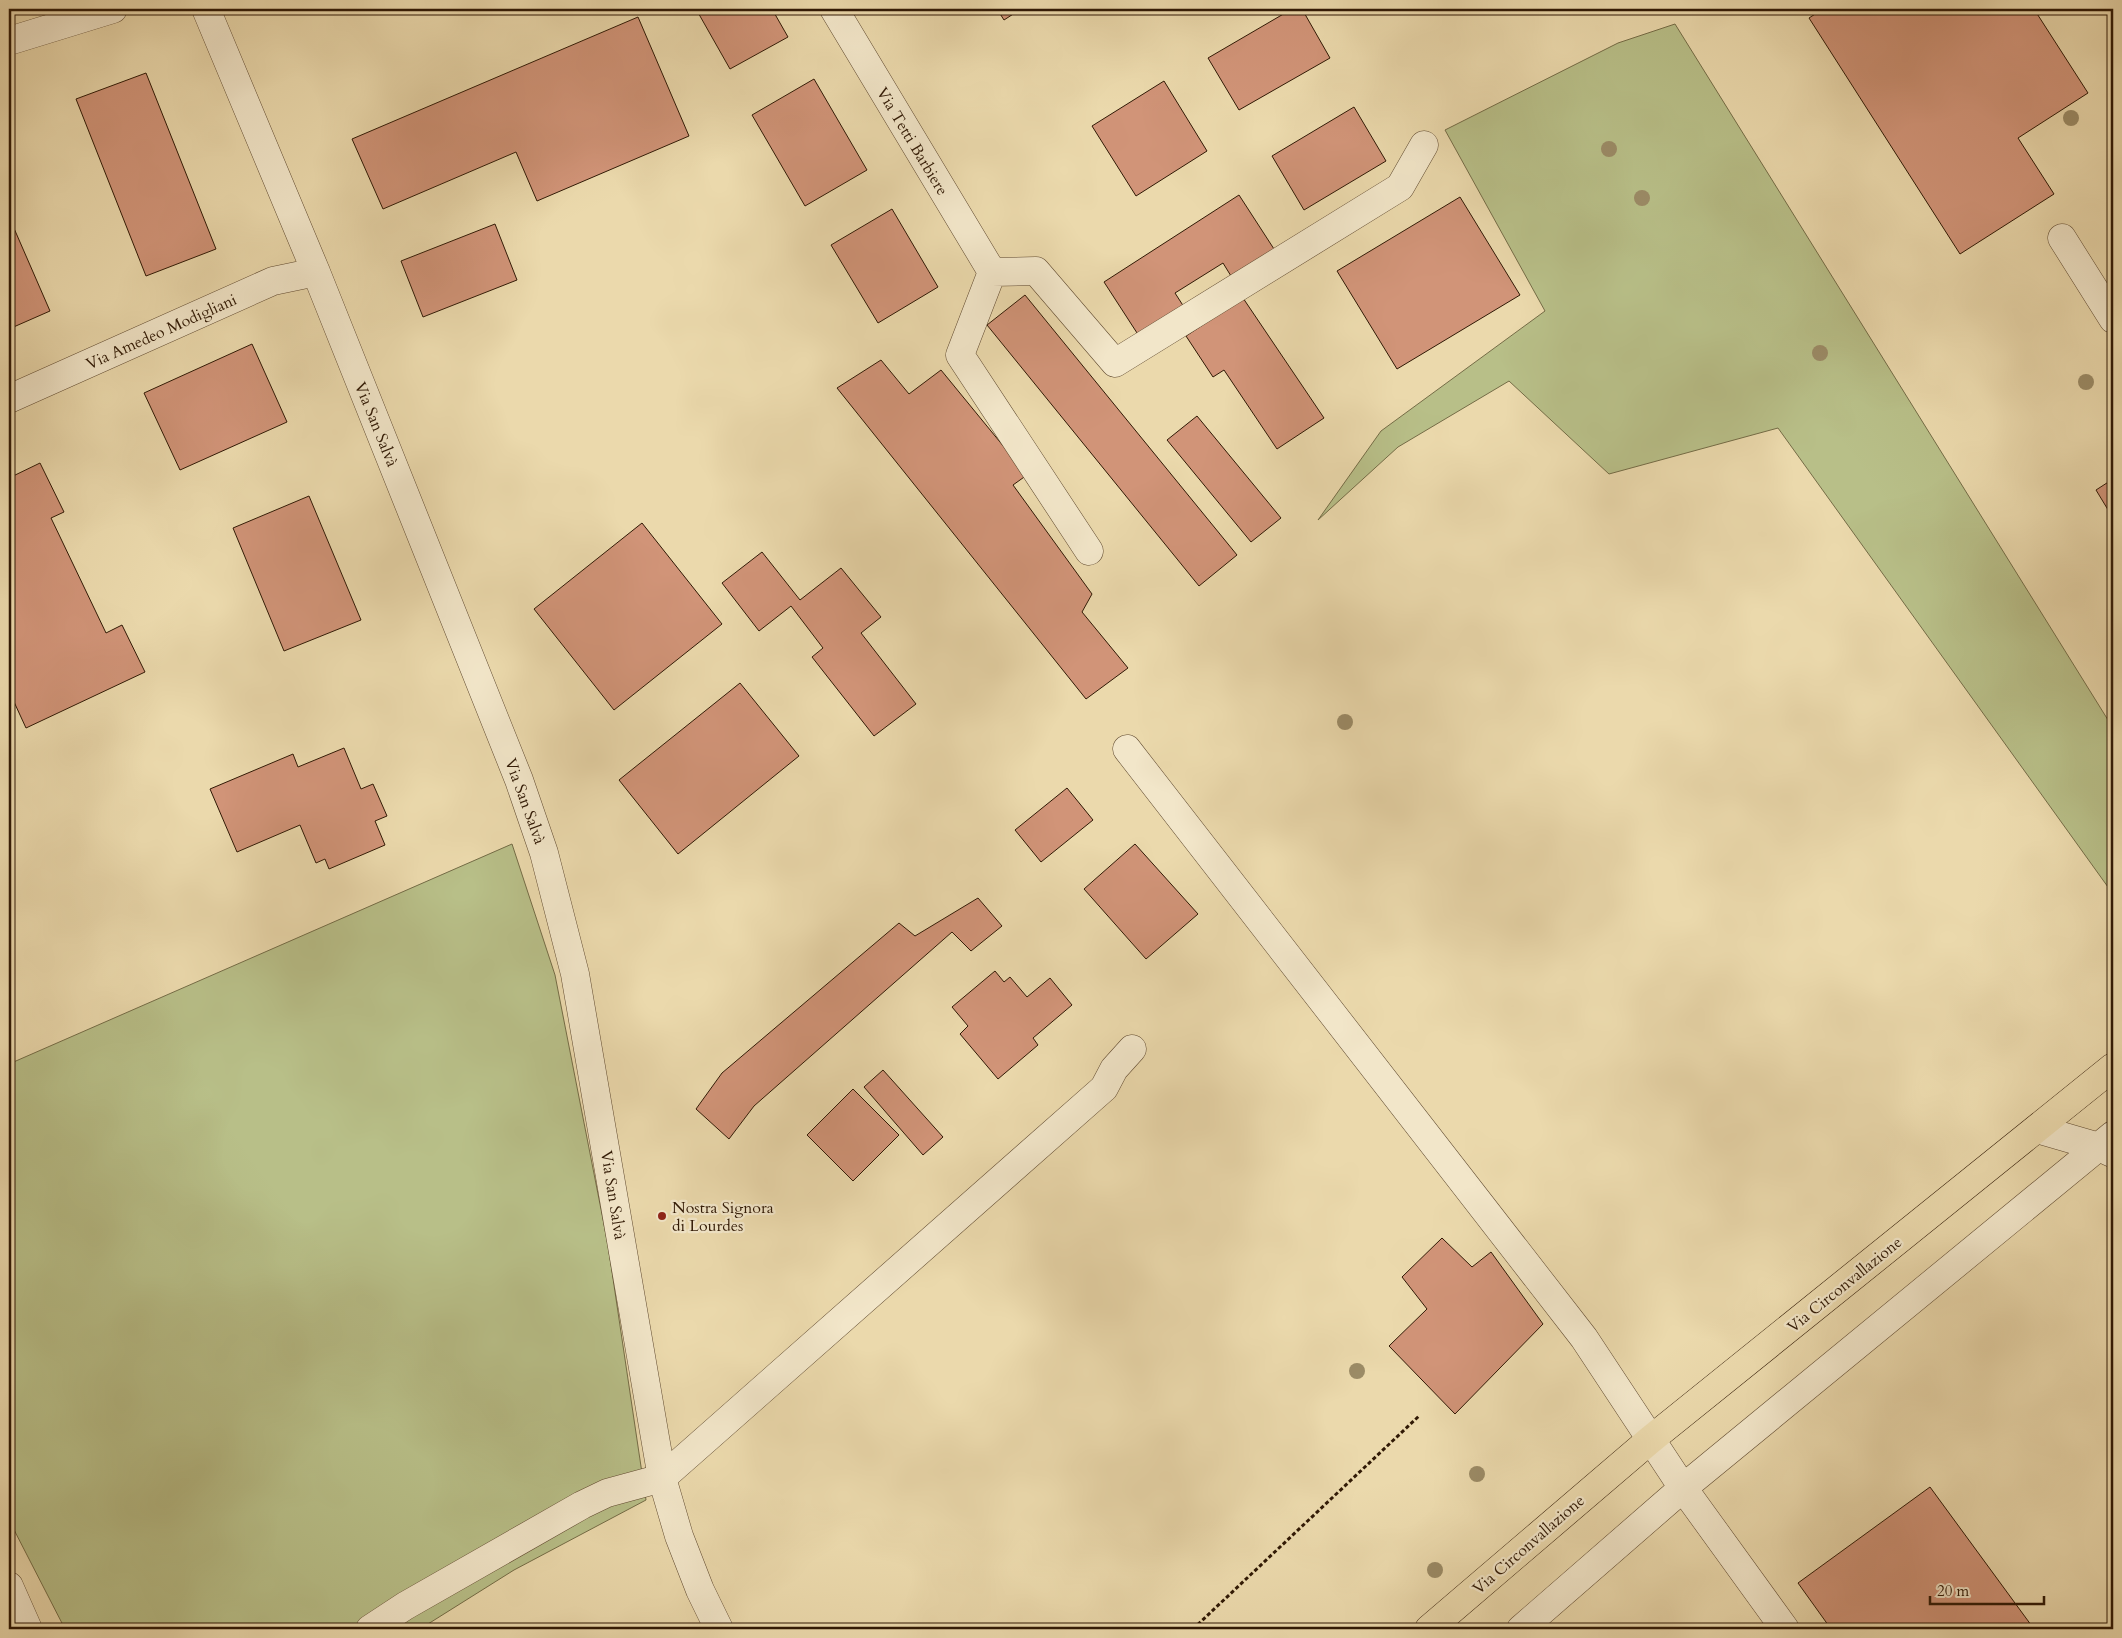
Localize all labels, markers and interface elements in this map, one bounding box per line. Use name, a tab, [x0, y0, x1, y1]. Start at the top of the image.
street label: Via Tetti Barbiere	[871, 83, 953, 200]
street label: Via Amedeo Modigliani	[82, 288, 241, 375]
street label: Via San Salvà	[349, 379, 403, 470]
street label: Via San Salvà	[499, 755, 551, 847]
street label: Via San Salvà	[595, 1149, 631, 1241]
place label: Nostra Signora di Lourdes	[672, 1197, 774, 1237]
marker: Nostra Signora di Lourdes	[656, 1210, 668, 1222]
street label: Via Circonvallazione	[1783, 1232, 1907, 1338]
street label: Via Circonvallazione	[1468, 1490, 1589, 1600]
scale bar	[1930, 1573, 2043, 1605]
text: 20 m	[1937, 1581, 1969, 1601]

